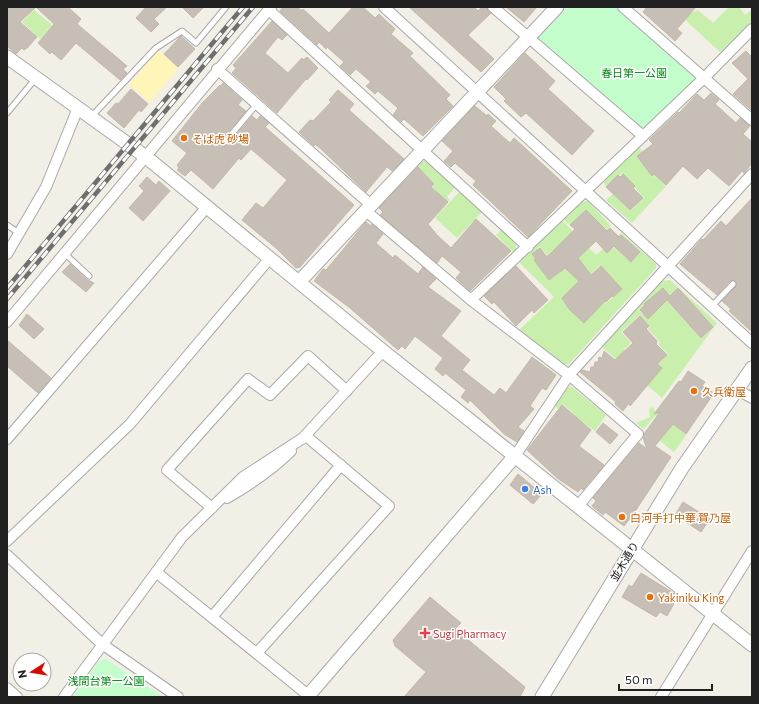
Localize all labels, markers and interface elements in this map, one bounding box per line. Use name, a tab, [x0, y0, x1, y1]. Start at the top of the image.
park label: 春日第一公園	[601, 66, 667, 79]
place label: そば虎 砂場	[192, 132, 249, 145]
marker: そば虎 砂場	[179, 133, 189, 143]
place label: 久兵衛屋	[702, 385, 746, 398]
marker: 久兵衛屋	[689, 386, 699, 396]
place label: Ash	[533, 483, 552, 496]
marker: Ash	[520, 484, 530, 494]
place label: 白河手打中華 賀乃屋	[630, 511, 731, 524]
marker: 白河手打中華 賀乃屋	[617, 512, 627, 522]
street label: 並木通り	[607, 539, 641, 583]
place label: Yakiniku King	[658, 591, 724, 604]
marker: Yakiniku King	[645, 592, 655, 602]
place label: Sugi Pharmacy	[433, 627, 507, 640]
marker: Sugi Pharmacy	[420, 628, 430, 638]
north arrow	[12, 652, 52, 692]
scale bar	[619, 666, 712, 692]
text: N	[15, 669, 29, 680]
text: 50 m	[625, 672, 653, 686]
park label: 浅間台第一公園	[68, 674, 145, 687]

